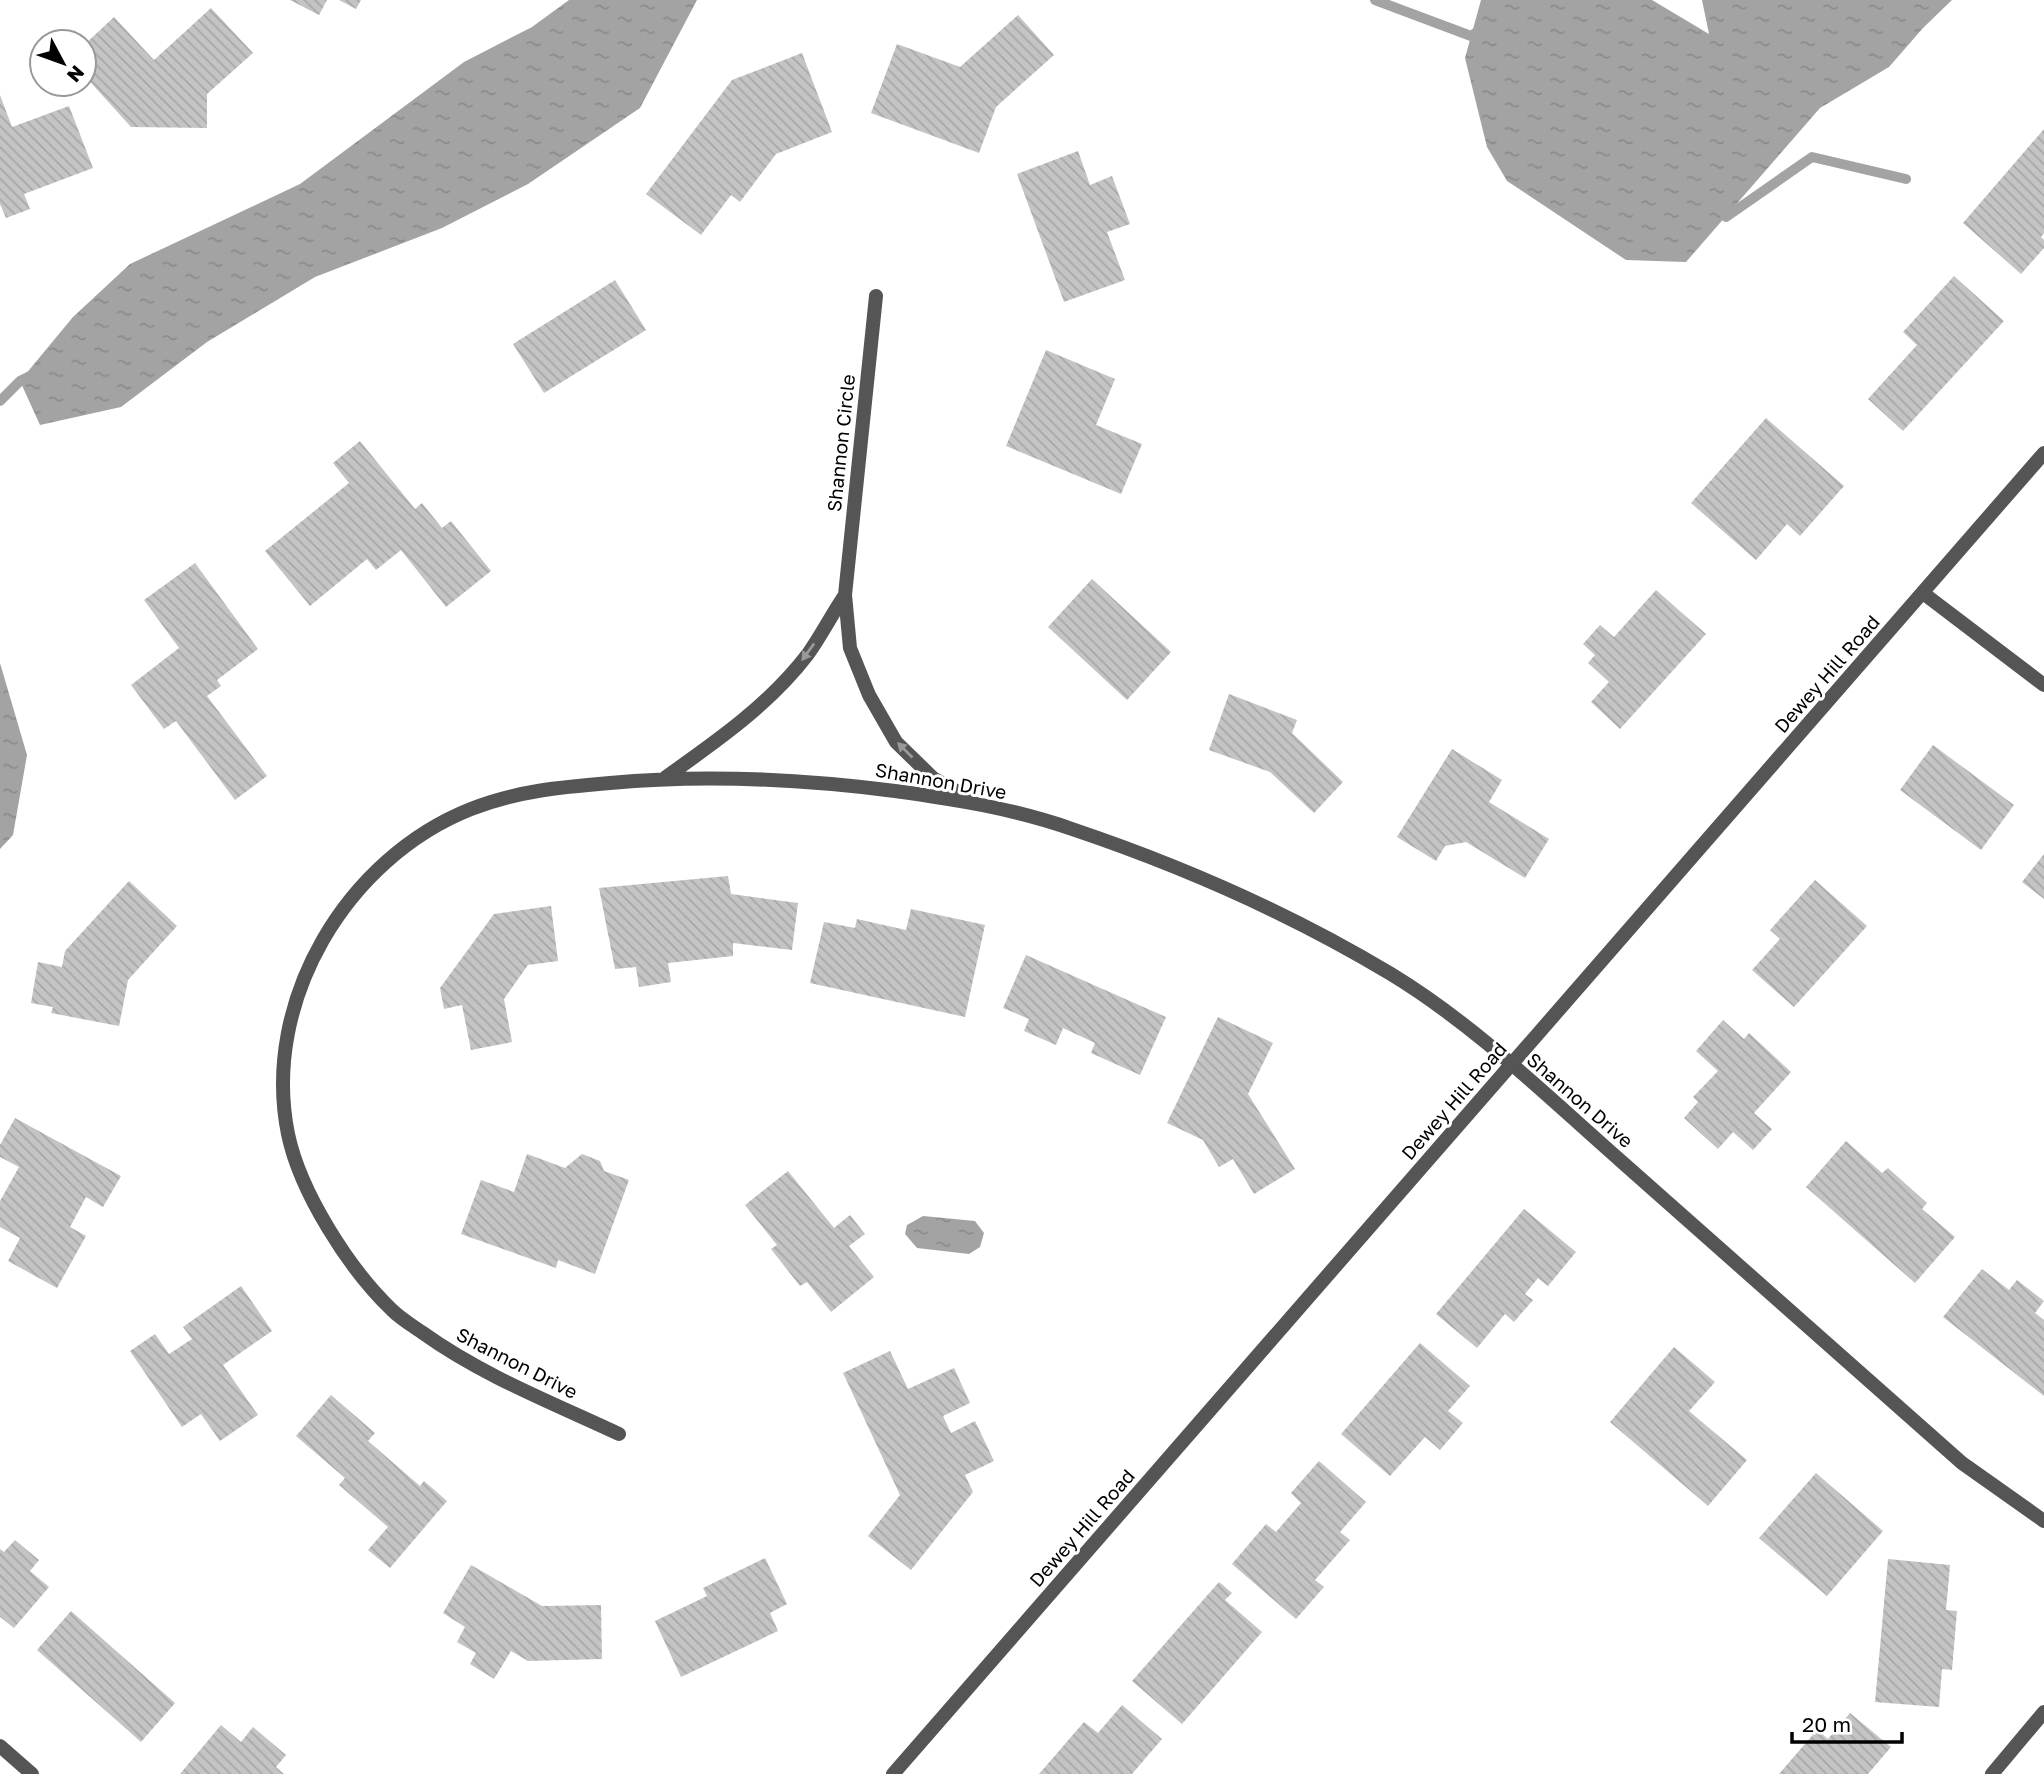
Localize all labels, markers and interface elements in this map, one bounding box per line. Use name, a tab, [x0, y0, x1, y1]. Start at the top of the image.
north arrow	[28, 28, 98, 98]
text: N	[63, 61, 90, 87]
street label: Shannon Circle	[822, 373, 859, 513]
street label: Dewey Hill Road	[1769, 610, 1884, 737]
one-way arrow	[801, 643, 815, 661]
one-way arrow	[896, 741, 913, 758]
street label: Shannon Drive	[874, 758, 1009, 803]
street label: Dewey Hill Road	[1396, 1037, 1511, 1164]
street label: Shannon Drive	[1523, 1047, 1638, 1152]
street label: Shannon Drive	[453, 1322, 582, 1403]
street label: Dewey Hill Road	[1024, 1464, 1139, 1591]
scale bar	[1792, 1700, 1902, 1744]
text: 20 m	[1802, 1711, 1851, 1737]

